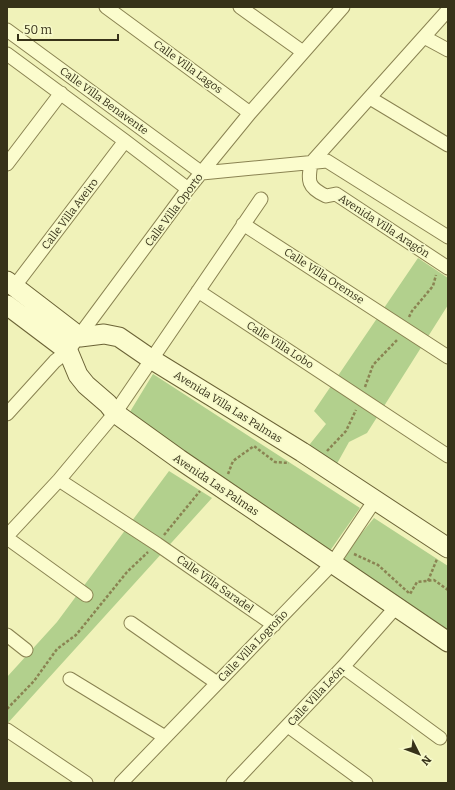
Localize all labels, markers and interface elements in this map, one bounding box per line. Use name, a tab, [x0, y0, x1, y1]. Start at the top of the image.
scale bar	[18, 16, 118, 42]
text: 50 m	[24, 23, 53, 37]
street label: Calle Villa Lagos	[151, 38, 225, 96]
street label: Calle Villa Benavente	[57, 64, 151, 138]
street label: Calle Villa Oporto	[142, 171, 206, 249]
street label: Calle Villa Aveiro	[39, 176, 101, 252]
street label: Avenida Villa Aragón	[336, 192, 432, 260]
street label: Calle Villa Oremse	[282, 245, 366, 307]
street label: Calle Villa Lobo	[244, 319, 316, 371]
street label: Avenida Villa Las Palmas	[171, 368, 285, 446]
street label: Avenida Las Palmas	[171, 452, 261, 518]
street label: Calle Villa Saradel	[174, 553, 256, 615]
street label: Calle Villa Logroño	[215, 607, 291, 685]
street label: Calle Villa León	[285, 663, 347, 729]
north arrow	[399, 734, 439, 774]
text: N	[418, 753, 434, 768]

